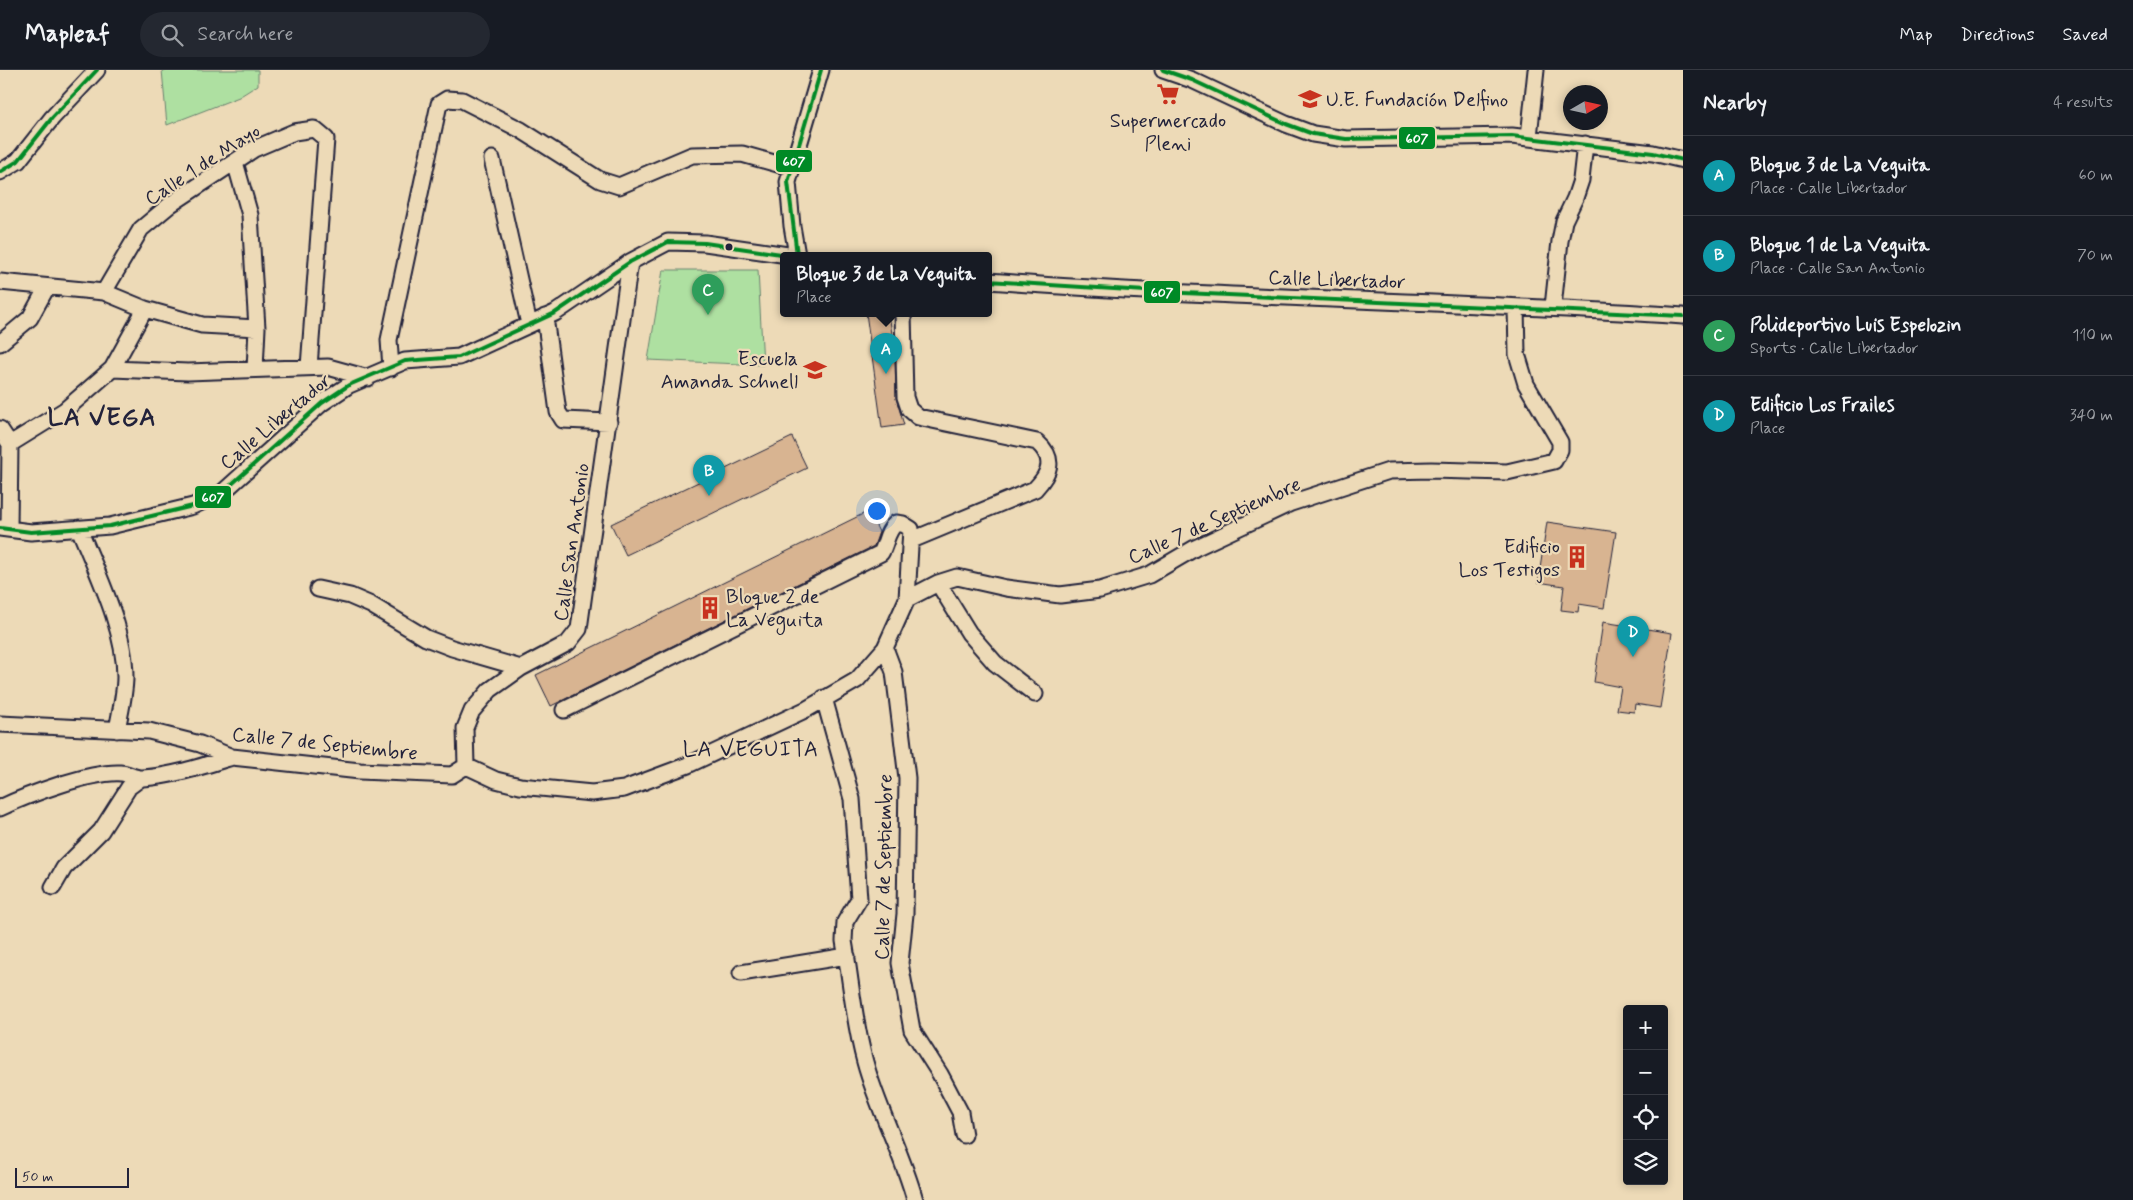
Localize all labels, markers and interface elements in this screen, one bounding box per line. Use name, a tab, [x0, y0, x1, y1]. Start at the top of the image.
search box	[140, 12, 490, 57]
text: Mapleaf	[25, 19, 110, 50]
icon: search	[158, 21, 186, 49]
text: Search here	[198, 22, 293, 47]
text: Map	[1900, 23, 1933, 47]
text: Directions	[1961, 23, 2035, 47]
text: Saved	[2063, 23, 2108, 47]
supermarket icon: Supermercado Pleni	[1155, 81, 1181, 107]
north arrow	[1563, 85, 1608, 130]
school or university icon: U.E. Fundación Delfino	[1297, 86, 1323, 112]
place label: U.E. Fundación Delfino	[1326, 87, 1508, 114]
text: Nearby	[1703, 89, 1767, 117]
text: 4 results	[2053, 92, 2113, 113]
place label: Supermercado Pleni	[1110, 108, 1226, 158]
street label: Calle 1 de Mayo	[140, 118, 266, 213]
line badge: 607	[1398, 126, 1436, 150]
text: 607	[1406, 130, 1429, 148]
line badge: 607	[775, 149, 813, 173]
text: 607	[783, 153, 806, 171]
text: Bloque 3 de La Veguita	[1750, 153, 1930, 178]
text: A	[1714, 165, 1724, 186]
text: 60 m	[2079, 165, 2113, 186]
text: Place · Calle Libertador	[1750, 178, 1907, 199]
text: Bloque 1 de La Veguita	[1750, 233, 1929, 258]
unlabelled marker	[724, 242, 734, 252]
text: B	[1714, 245, 1724, 266]
text: 70 m	[2077, 245, 2113, 266]
popup	[780, 252, 992, 317]
text: Place · Calle San Antonio	[1750, 258, 1925, 279]
text: Bloque 3 de La Veguita	[796, 262, 976, 287]
street label: Calle Libertador	[1268, 265, 1406, 296]
pin: C	[692, 274, 724, 315]
line badge: 607	[1143, 280, 1181, 304]
text: 607	[1151, 284, 1174, 302]
text: Place	[796, 287, 831, 308]
text: Polideportivo Luis Espelozin	[1750, 313, 1961, 338]
text: C	[1713, 325, 1725, 346]
text: 110 m	[2072, 325, 2113, 346]
pin: A	[870, 333, 902, 374]
text: Sports · Calle Libertador	[1750, 338, 1919, 359]
place label: Escuela Amanda Schnell	[661, 346, 798, 396]
school or university icon: Escuela Amanda Schnell	[802, 357, 828, 383]
street label: Calle Libertador	[215, 368, 337, 477]
text: Edificio Los Frailes	[1750, 393, 1895, 418]
district label: LA VEGA	[47, 402, 157, 435]
text: D	[1713, 405, 1725, 426]
text: 340 m	[2069, 405, 2113, 426]
text: Place	[1750, 418, 1785, 439]
pin: B	[693, 455, 725, 496]
street label: Calle San Antonio	[548, 461, 597, 623]
street label: Calle 7 de Septiembre	[1124, 471, 1305, 572]
line badge: 607	[194, 485, 232, 509]
text: 607	[202, 489, 225, 507]
your location	[864, 498, 890, 524]
place label: Edificio Los Testigos	[1458, 534, 1560, 584]
building icon: Edificio Los Testigos	[1564, 544, 1590, 570]
place label: Bloque 2 de La Veguita	[726, 584, 823, 635]
building icon: Bloque 2 de La Veguita	[697, 595, 723, 621]
pin: D	[1617, 616, 1649, 657]
street label: Calle 7 de Septiembre	[231, 721, 419, 768]
district label: LA VEGUITA	[683, 736, 819, 764]
street label: Calle 7 de Septiembre	[869, 774, 900, 960]
map controls	[1623, 1005, 1668, 1185]
button: +	[1623, 1005, 1668, 1050]
button: −	[1623, 1050, 1668, 1095]
button: locate	[1623, 1095, 1668, 1140]
button: layers	[1623, 1140, 1668, 1185]
scale bar	[15, 1165, 129, 1188]
text: 50 m	[22, 1168, 53, 1186]

